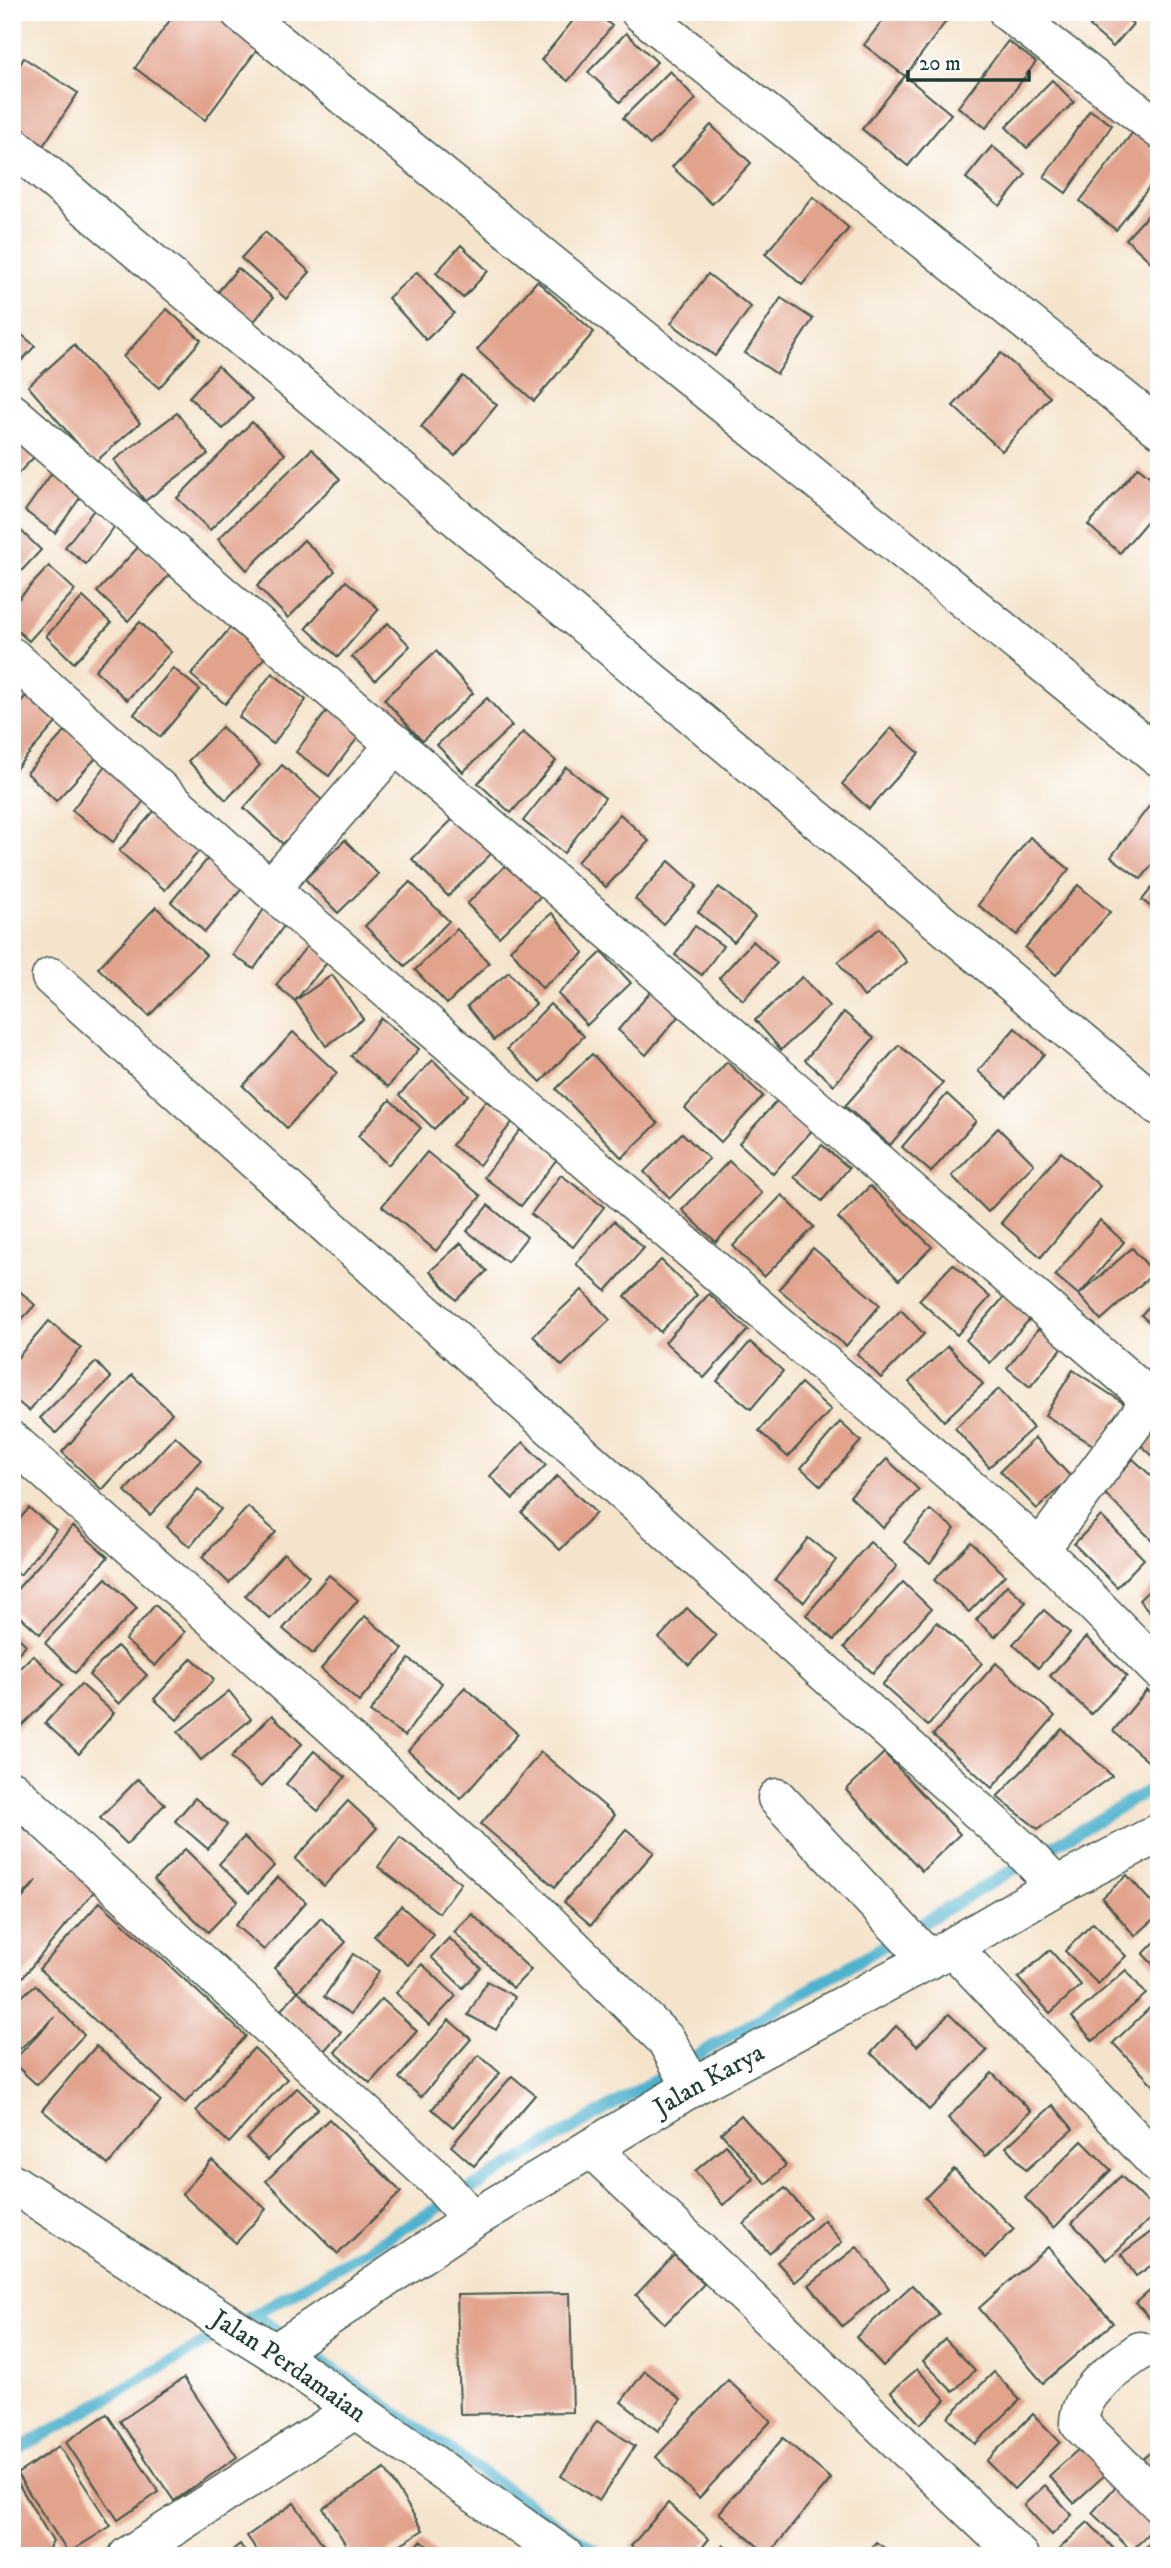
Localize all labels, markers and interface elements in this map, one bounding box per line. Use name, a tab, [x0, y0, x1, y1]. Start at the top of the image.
scale bar	[908, 38, 1029, 82]
text: 20 m	[919, 51, 961, 77]
street label: Jalan Karya	[646, 2036, 770, 2125]
street label: Jalan Perdamaian	[203, 2302, 373, 2431]

